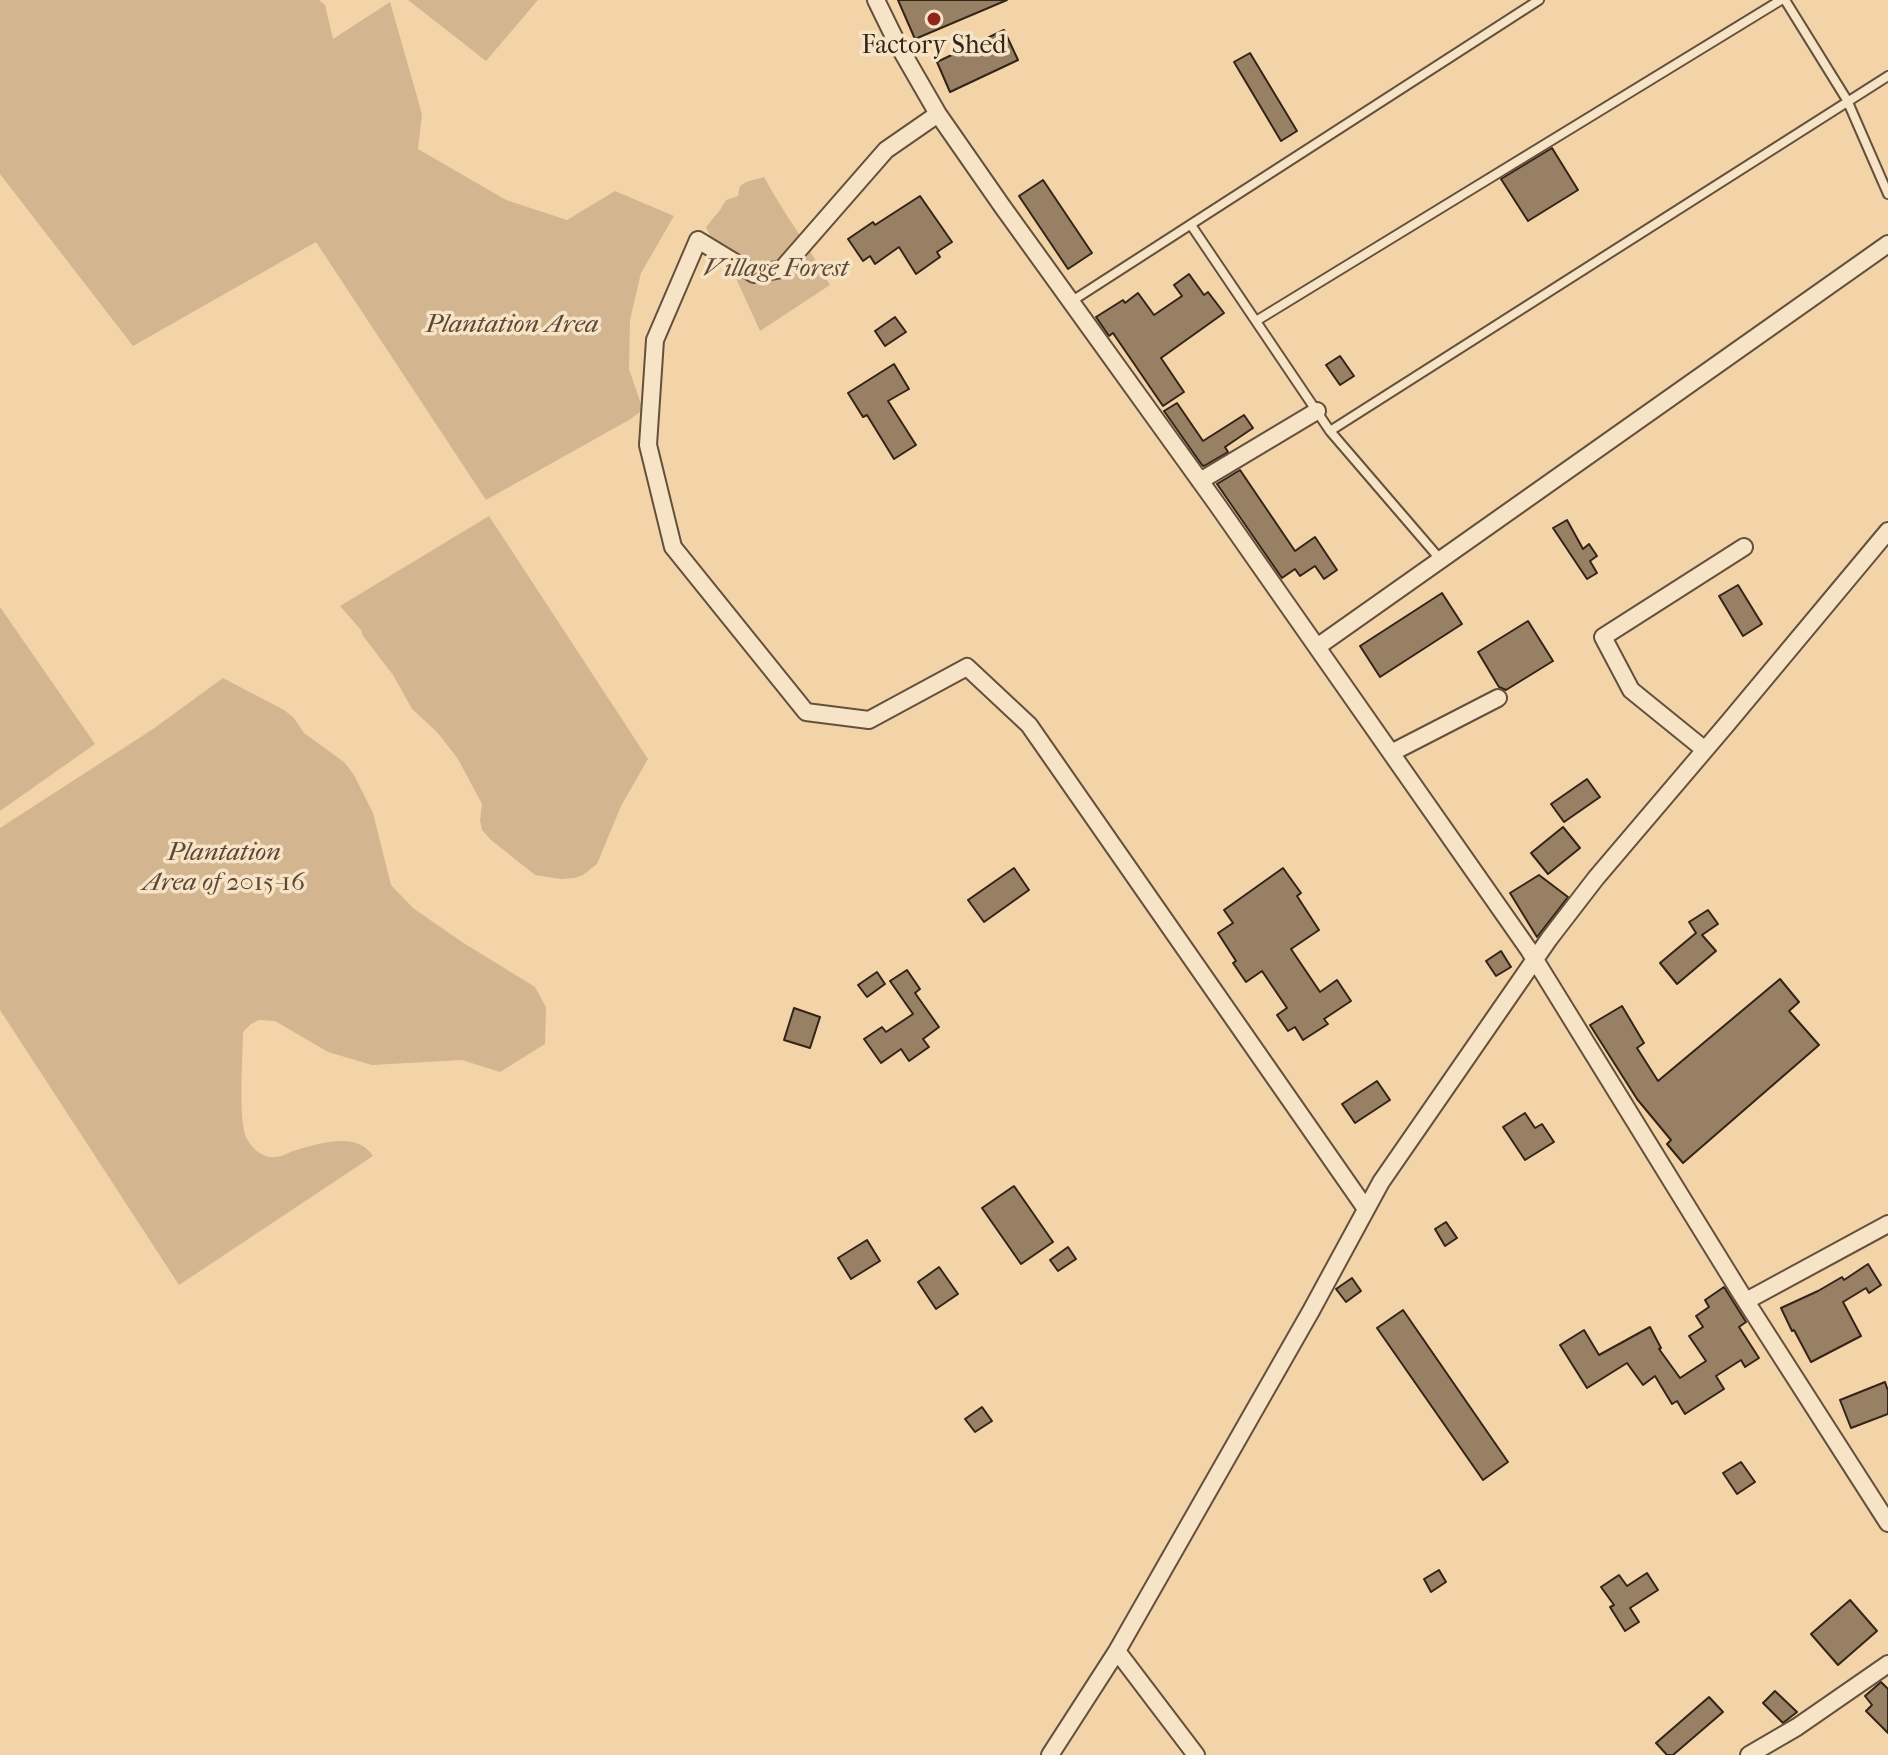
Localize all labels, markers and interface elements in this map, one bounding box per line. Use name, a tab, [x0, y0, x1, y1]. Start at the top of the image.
marker: Factory Shed	[925, 10, 943, 28]
place label: Factory Shed	[862, 31, 1006, 63]
park label: Village Forest	[704, 254, 848, 286]
park label: Plantation Area	[426, 310, 598, 342]
park label: Plantation Area of 2015-16	[143, 838, 305, 900]

